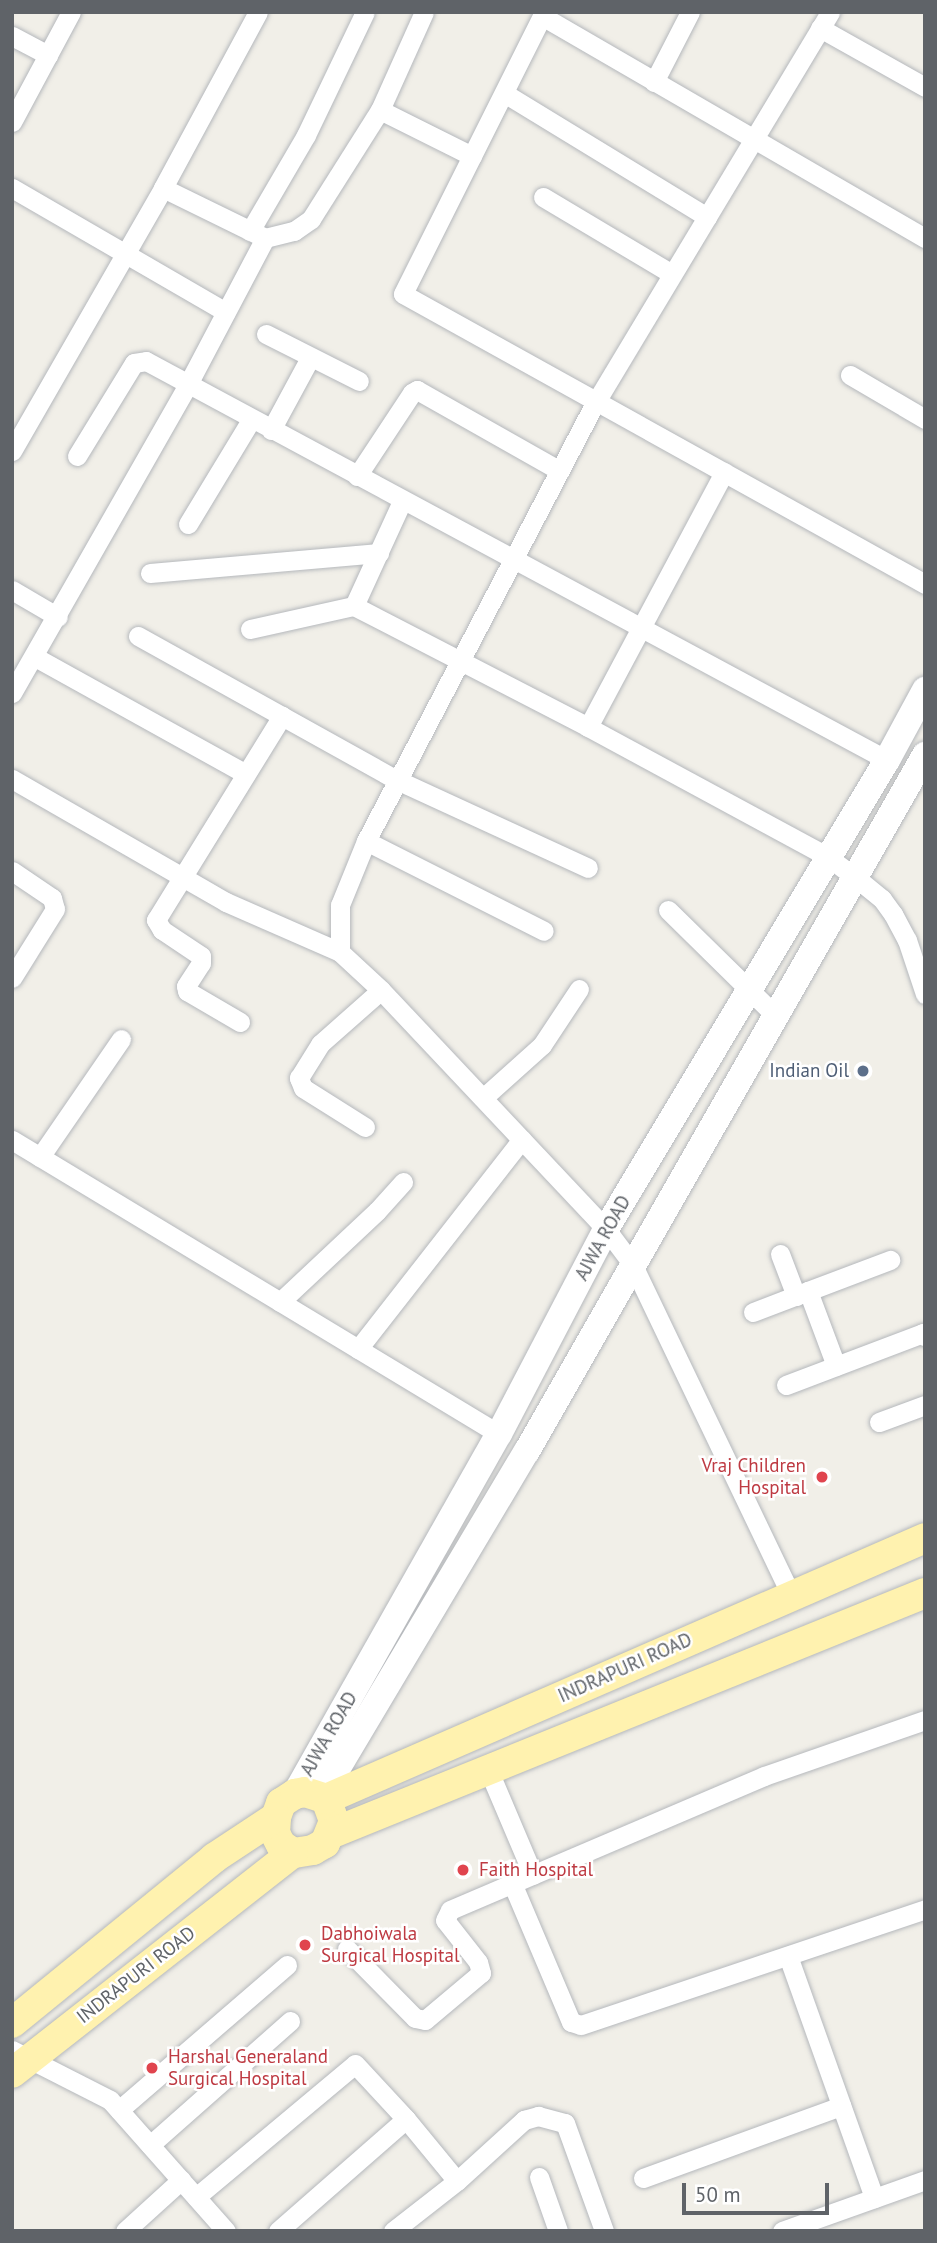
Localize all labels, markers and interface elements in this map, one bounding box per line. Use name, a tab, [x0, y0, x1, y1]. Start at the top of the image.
place label: Indian Oil	[769, 1060, 849, 1082]
marker: Indian Oil	[855, 1063, 871, 1079]
street label: AJWA ROAD	[570, 1191, 636, 1285]
place label: Vraj Children Hospital	[702, 1455, 806, 1499]
marker: Vraj Children Hospital	[812, 1467, 832, 1487]
street label: INDRAPURI ROAD	[555, 1628, 695, 1708]
street label: AJWA ROAD	[295, 1687, 363, 1781]
place label: Faith Hospital	[479, 1859, 593, 1881]
marker: Faith Hospital	[453, 1860, 473, 1880]
street label: INDRAPURI ROAD	[72, 1922, 200, 2028]
place label: Dabhoiwala Surgical Hospital	[321, 1923, 459, 1967]
marker: Dabhoiwala Surgical Hospital	[295, 1935, 315, 1955]
place label: Harshal Generaland Surgical Hospital	[168, 2046, 328, 2090]
marker: Harshal Generaland Surgical Hospital	[142, 2058, 162, 2078]
scale bar	[685, 2170, 832, 2214]
text: 50 m	[695, 2181, 741, 2208]

